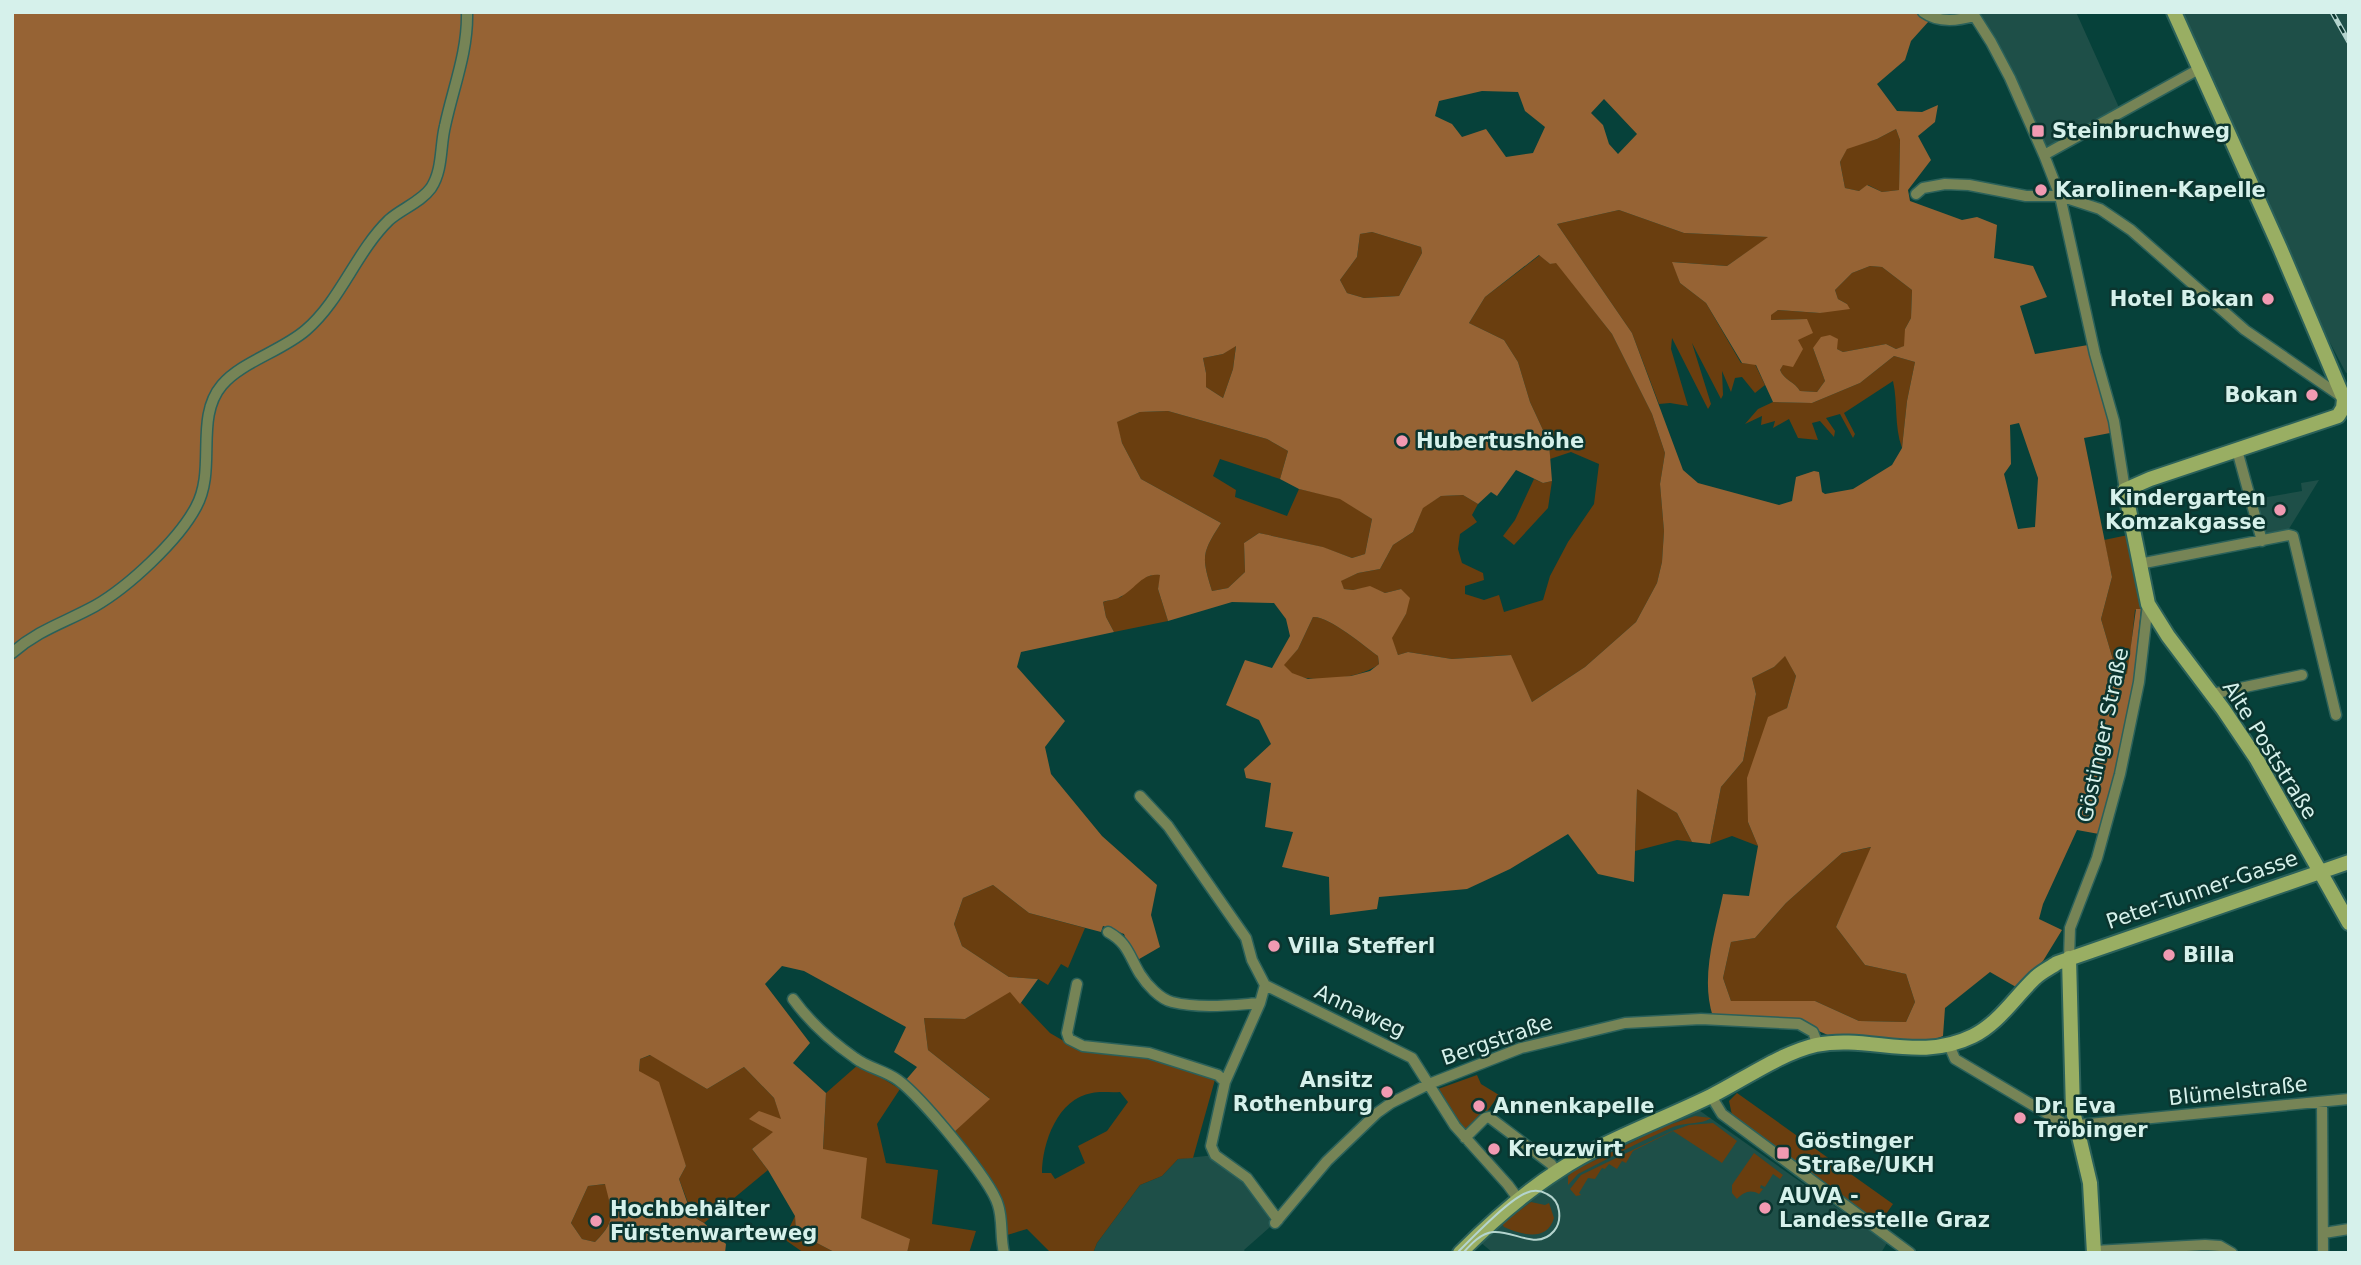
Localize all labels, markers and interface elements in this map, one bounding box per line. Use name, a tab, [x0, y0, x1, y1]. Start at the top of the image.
place label: Steinbruchweg	[2052, 119, 2230, 143]
marker: Steinbruchweg	[2030, 123, 2046, 139]
place label: Karolinen-Kapelle	[2055, 178, 2266, 202]
marker: Karolinen-Kapelle	[2033, 182, 2049, 198]
place label: Hotel Bokan	[2110, 287, 2254, 311]
marker: Hotel Bokan	[2260, 291, 2276, 307]
place label: Bokan	[2224, 383, 2298, 407]
marker: Bokan	[2304, 387, 2320, 403]
place label: Hubertushöhe	[1416, 429, 1584, 453]
marker: Hubertushöhe	[1394, 433, 1410, 449]
place label: Kindergarten Komzakgasse	[2105, 486, 2266, 534]
marker: Kindergarten Komzakgasse	[2272, 502, 2288, 518]
street label: Göstinger Straße	[2073, 645, 2133, 825]
street label: Alte Poststraße	[2218, 676, 2322, 824]
street label: Peter-Tunner-Gasse	[2103, 846, 2301, 934]
place label: Villa Stefferl	[1288, 934, 1435, 958]
marker: Villa Stefferl	[1266, 938, 1282, 954]
place label: Billa	[2183, 943, 2235, 967]
marker: Billa	[2161, 947, 2177, 963]
street label: Annaweg	[1311, 980, 1409, 1042]
street label: Bergstraße	[1438, 1010, 1556, 1070]
place label: Ansitz Rothenburg	[1233, 1068, 1373, 1116]
street label: Blümelstraße	[2167, 1072, 2309, 1110]
marker: Ansitz Rothenburg	[1379, 1084, 1395, 1100]
place label: Annenkapelle	[1493, 1094, 1654, 1118]
place label: Dr. Eva Tröbinger	[2034, 1094, 2148, 1142]
marker: Annenkapelle	[1471, 1098, 1487, 1114]
marker: Dr. Eva Tröbinger	[2012, 1110, 2028, 1126]
place label: Göstinger Straße/UKH	[1797, 1129, 1935, 1177]
place label: Kreuzwirt	[1508, 1137, 1623, 1161]
marker: Kreuzwirt	[1486, 1141, 1502, 1157]
marker: Göstinger Straße/UKH	[1775, 1145, 1791, 1161]
place label: AUVA - Landesstelle Graz	[1779, 1184, 1990, 1232]
place label: Hochbehälter Fürstenwarteweg	[610, 1197, 817, 1245]
marker: AUVA - Landesstelle Graz	[1757, 1200, 1773, 1216]
marker: Hochbehälter Fürstenwarteweg	[588, 1213, 604, 1229]

